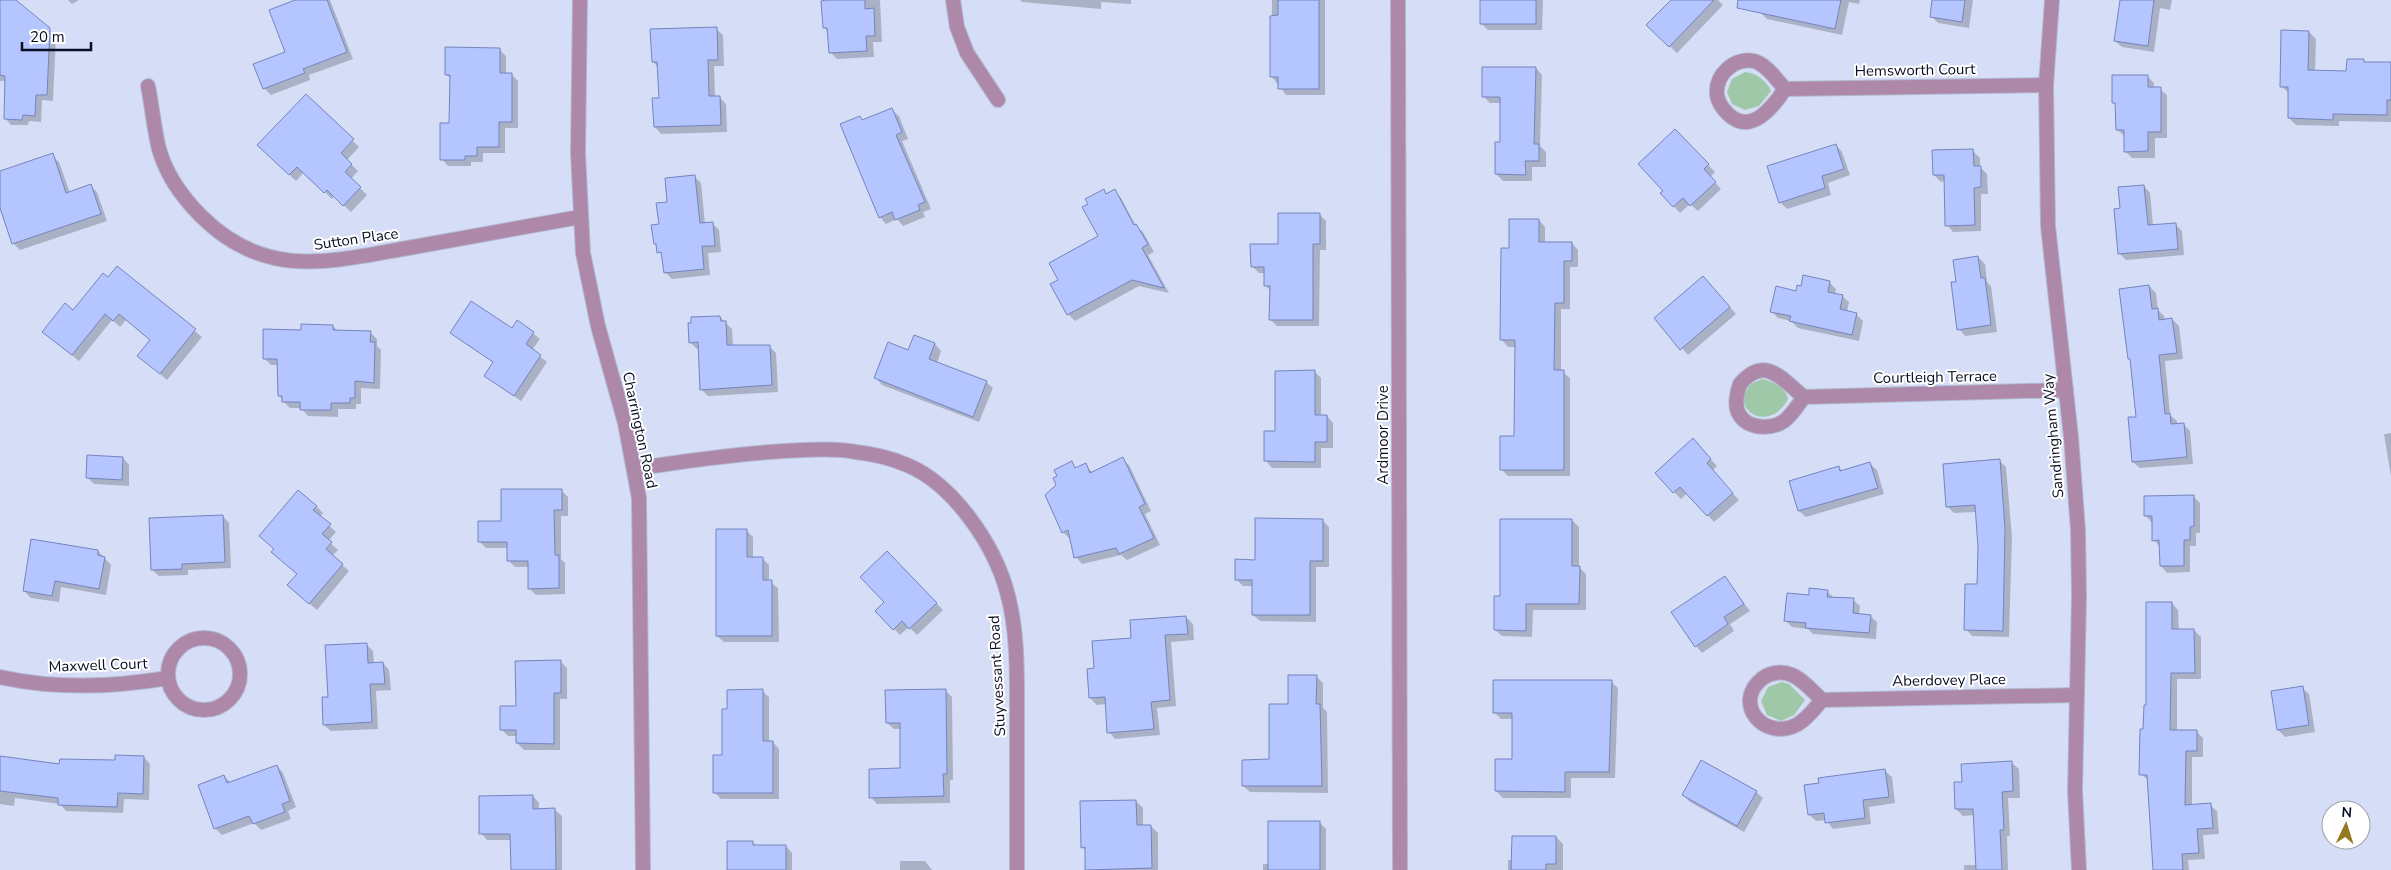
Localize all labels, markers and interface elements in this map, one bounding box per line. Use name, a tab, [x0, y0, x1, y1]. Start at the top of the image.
scale bar	[22, 20, 91, 52]
text: 20 m	[30, 27, 65, 47]
street label: Hemsworth Court	[1854, 59, 1976, 81]
street label: Sutton Place	[312, 223, 400, 255]
street label: Courtleigh Terrace	[1873, 366, 1997, 388]
street label: Charrington Road	[618, 370, 662, 490]
street label: Sandringham Way	[2038, 373, 2068, 499]
street label: Ardmoor Drive	[1373, 385, 1393, 485]
street label: Stuyvessant Road	[984, 615, 1010, 737]
street label: Maxwell Court	[48, 653, 149, 677]
street label: Aberdovey Place	[1892, 669, 2006, 691]
north arrow	[2321, 800, 2371, 850]
text: N	[2341, 803, 2353, 822]

